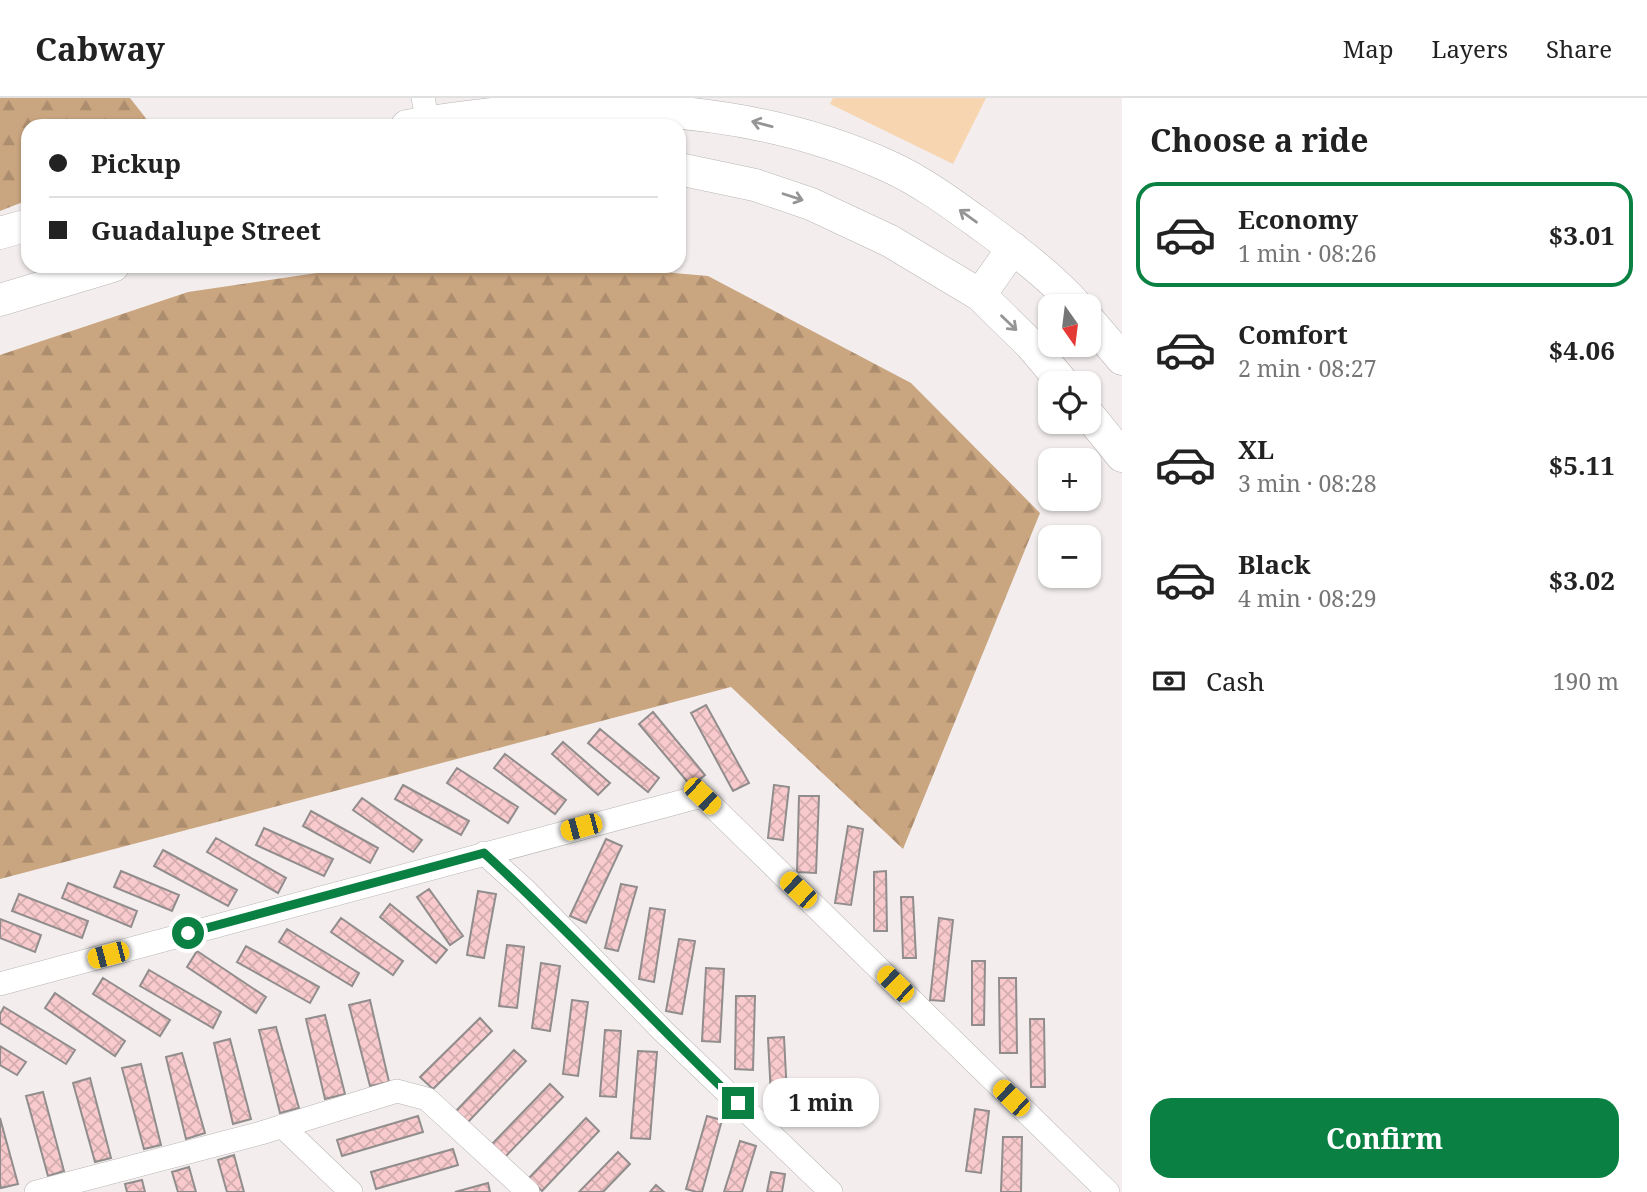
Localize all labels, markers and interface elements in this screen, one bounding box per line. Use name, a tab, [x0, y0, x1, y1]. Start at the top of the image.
text: Cabway	[35, 26, 165, 71]
text: Map	[1343, 32, 1394, 65]
text: Layers	[1432, 32, 1508, 65]
text: Share	[1546, 32, 1612, 65]
one-way arrow	[752, 117, 774, 130]
text: Choose a ride	[1150, 118, 1369, 161]
text: Pickup	[91, 145, 181, 181]
one-way arrow	[781, 192, 803, 205]
text: Economy	[1238, 201, 1358, 237]
icon: car	[1154, 203, 1217, 266]
one-way arrow	[959, 209, 978, 224]
text: Guadalupe Street	[91, 212, 321, 248]
text: $3.01	[1549, 217, 1615, 253]
text: 1 min · 08:26	[1238, 237, 1376, 269]
north arrow	[1038, 294, 1101, 357]
map controls	[1038, 294, 1101, 588]
one-way arrow	[1000, 315, 1017, 332]
text: Comfort	[1238, 316, 1348, 352]
icon: car	[1154, 318, 1217, 381]
text: $4.06	[1549, 332, 1615, 368]
text: 2 min · 08:27	[1238, 352, 1376, 384]
button: locate	[1038, 371, 1101, 434]
text: XL	[1238, 431, 1274, 467]
icon: car	[1154, 433, 1217, 496]
text: $5.11	[1549, 447, 1615, 483]
button: +	[1038, 448, 1101, 511]
text: 3 min · 08:28	[1238, 467, 1376, 499]
button: −	[1038, 525, 1101, 588]
text: Black	[1238, 546, 1311, 582]
icon: car	[1154, 548, 1217, 611]
text: $3.02	[1549, 562, 1615, 598]
text: 4 min · 08:29	[1238, 582, 1376, 614]
icon: cash	[1150, 662, 1188, 700]
text: Cash	[1206, 663, 1265, 699]
text: 190 m	[1553, 665, 1619, 697]
car	[680, 774, 725, 818]
car	[558, 811, 605, 843]
car	[776, 868, 821, 912]
route start	[172, 917, 204, 949]
car	[85, 939, 132, 971]
car	[873, 962, 918, 1006]
car	[989, 1076, 1034, 1120]
callout: 1 min	[762, 1079, 878, 1128]
text: 1 min	[788, 1086, 854, 1118]
route end	[722, 1087, 754, 1119]
button: Confirm	[1150, 1098, 1619, 1178]

